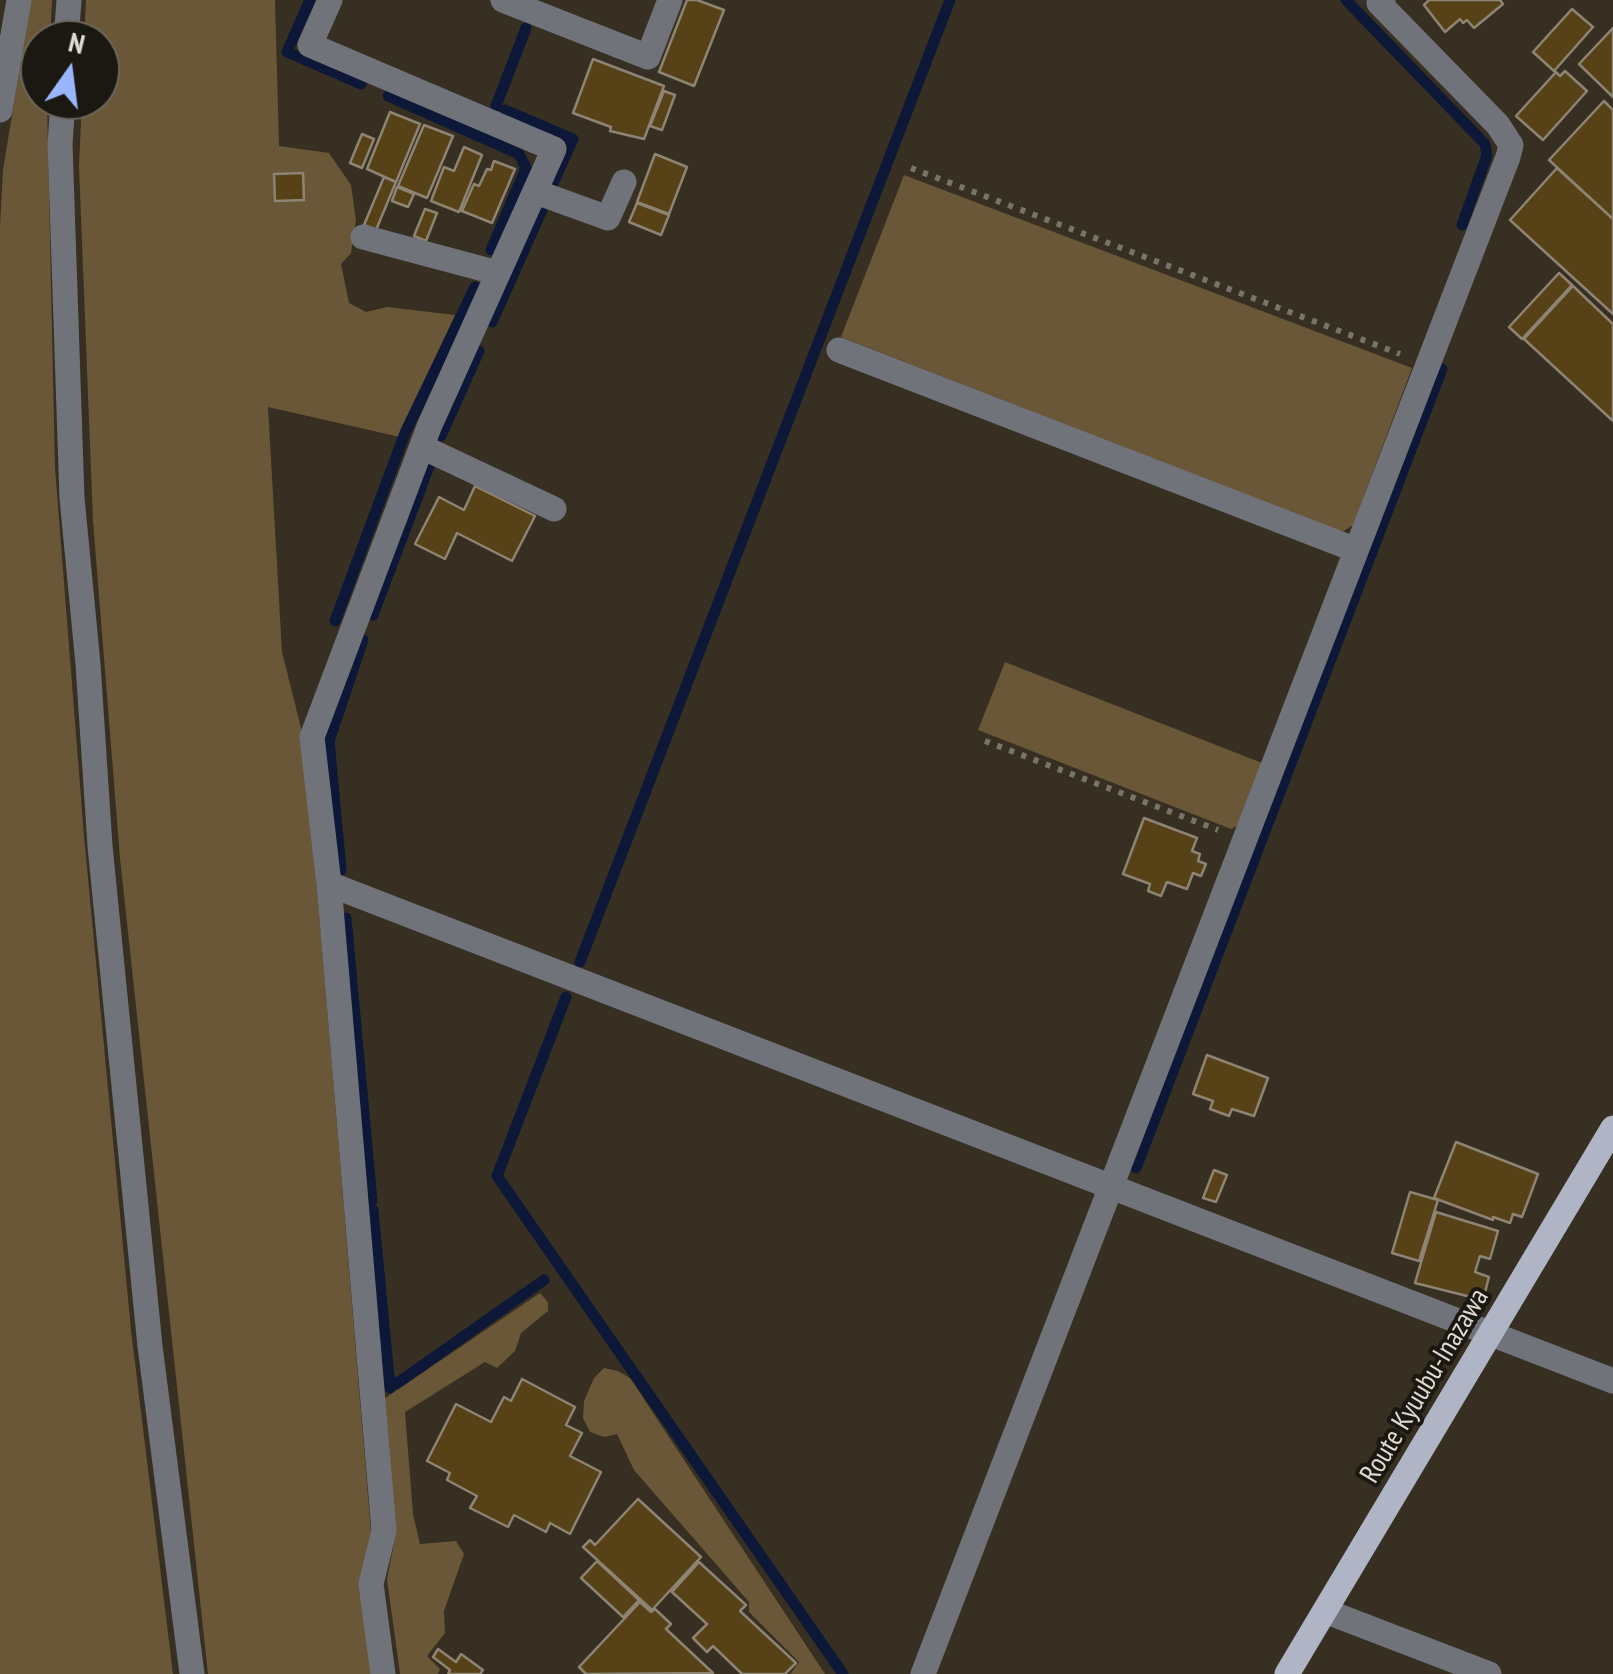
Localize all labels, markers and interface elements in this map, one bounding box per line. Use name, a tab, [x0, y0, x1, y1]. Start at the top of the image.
north arrow	[20, 20, 120, 120]
text: N	[65, 23, 89, 62]
street label: Route Kyuubu-Inazawa	[1354, 1283, 1496, 1489]

